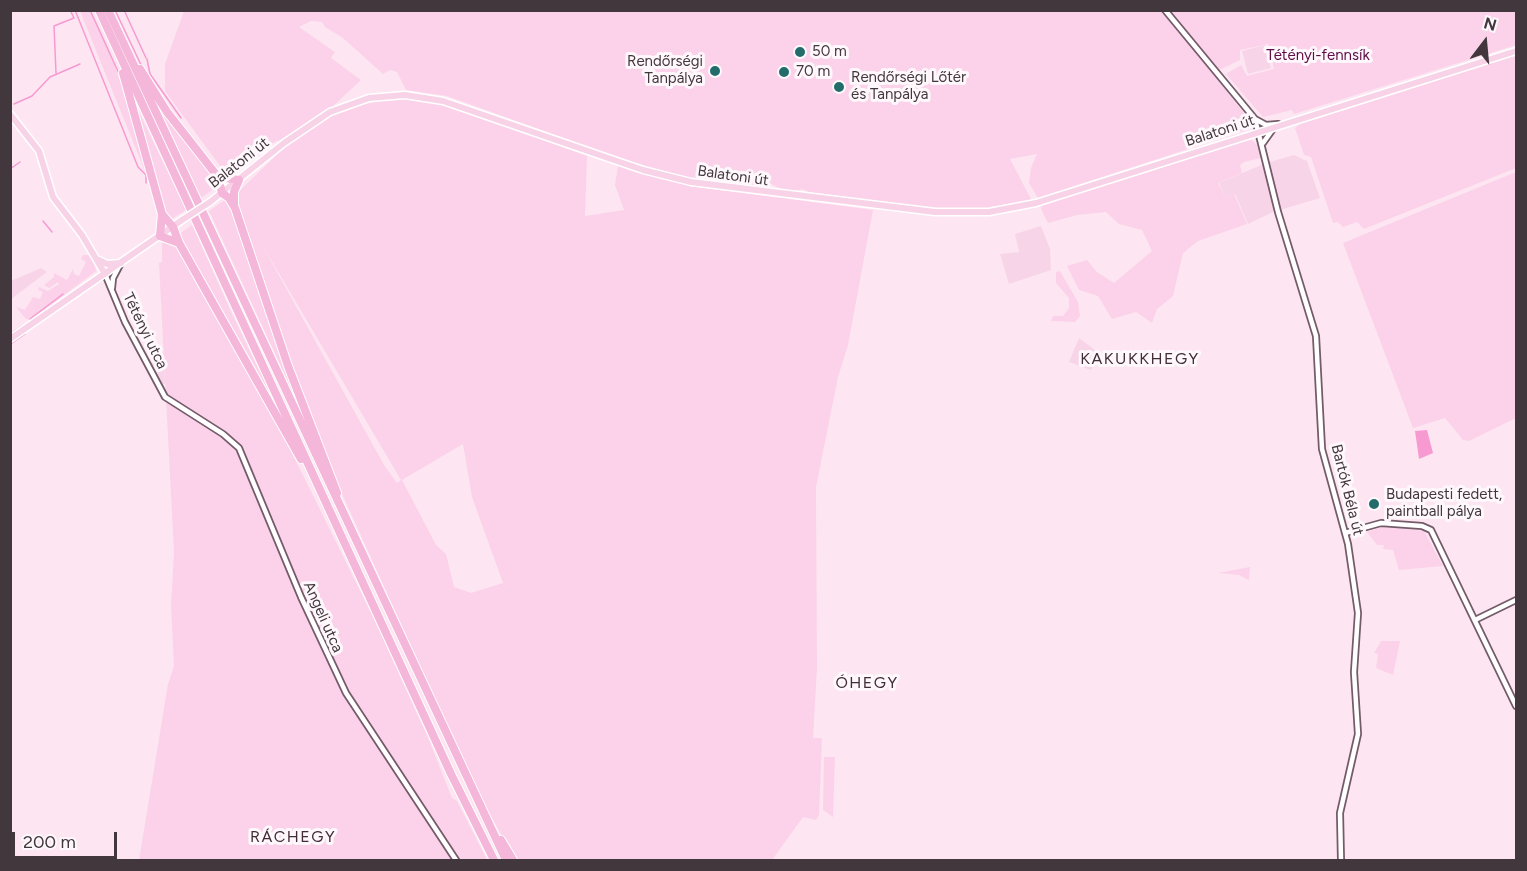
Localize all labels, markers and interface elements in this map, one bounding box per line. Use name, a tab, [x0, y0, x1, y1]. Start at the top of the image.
north arrow	[1455, 12, 1515, 72]
text: N	[1482, 13, 1499, 35]
place label: 50 m	[812, 43, 847, 61]
marker: 50 m	[793, 45, 807, 59]
park label: Tétényi-fennsík	[1266, 47, 1370, 65]
place label: Rendőrségi Tanpálya	[627, 53, 703, 88]
place label: 70 m	[796, 63, 830, 81]
marker: Rendőrségi Tanpálya	[708, 64, 722, 78]
marker: 70 m	[777, 65, 791, 79]
place label: Rendőrségi Lőtér és Tanpálya	[851, 69, 966, 104]
marker: Rendőrségi Lőtér és Tanpálya	[832, 80, 846, 94]
street label: Balatoni út	[1183, 111, 1257, 151]
street label: Balatoni út	[205, 134, 273, 192]
street label: Balatoni út	[696, 162, 770, 190]
street label: Tétényi utca	[119, 290, 171, 372]
district label: KAKUKKHEGY	[1080, 349, 1200, 369]
street label: Bartók Béla út	[1327, 443, 1367, 537]
place label: Budapesti fedett, paintball pálya	[1386, 486, 1502, 521]
marker: Budapesti fedett, paintball pálya	[1367, 497, 1381, 511]
street label: Angeli utca	[299, 579, 347, 655]
district label: ÓHEGY	[835, 673, 899, 693]
scale bar	[15, 820, 120, 858]
district label: RÁCHEGY	[250, 827, 336, 847]
text: 200 m	[23, 831, 76, 853]

